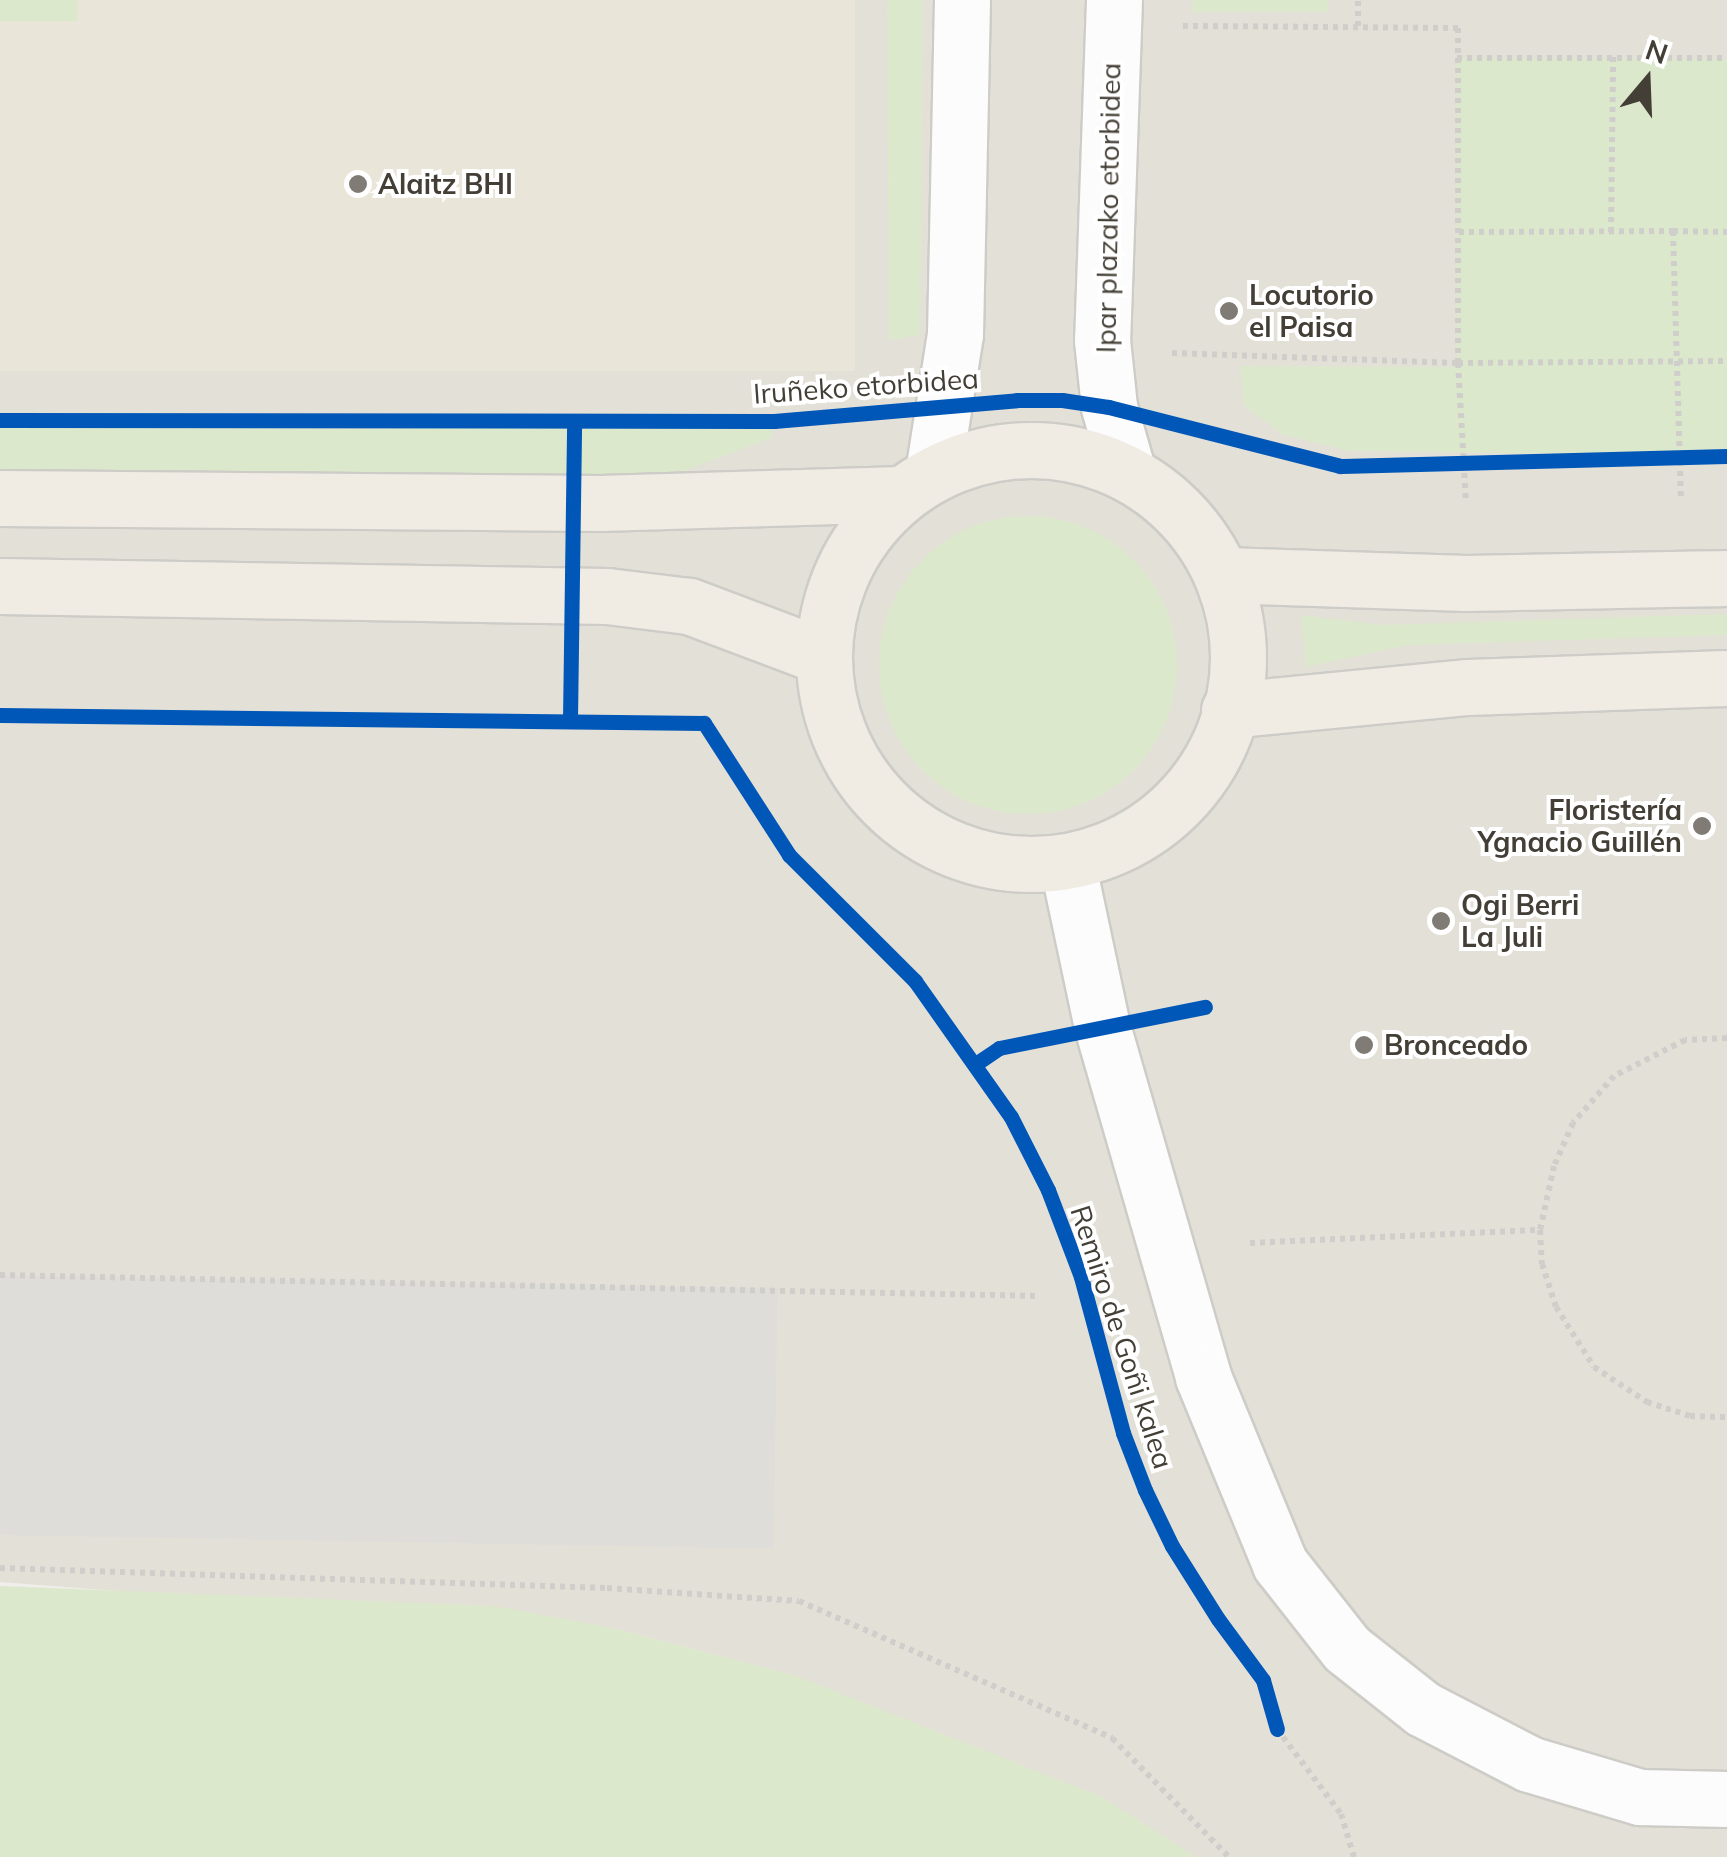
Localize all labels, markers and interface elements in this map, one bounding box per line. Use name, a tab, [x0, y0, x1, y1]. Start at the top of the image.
north arrow	[1597, 30, 1697, 130]
text: N	[1641, 31, 1673, 71]
street label: Ipar plazako etorbidea	[1089, 62, 1127, 354]
place label: Alaitz BHI	[378, 167, 513, 201]
marker: Alaitz BHI	[347, 173, 369, 195]
place label: Locutorio el Paisa	[1249, 278, 1374, 344]
marker: Locutorio el Paisa	[1218, 300, 1240, 322]
street label: Iruñeko etorbidea	[752, 361, 980, 411]
place label: Floristería Ygnacio Guillén	[1478, 793, 1682, 859]
marker: Floristería Ygnacio Guillén	[1691, 815, 1713, 837]
place label: Ogi Berri La Juli	[1461, 888, 1579, 954]
marker: Ogi Berri La Juli	[1430, 910, 1452, 932]
place label: Bronceado	[1384, 1028, 1528, 1062]
marker: Bronceado	[1353, 1034, 1375, 1056]
street label: Remiro de Goñi kalea	[1064, 1201, 1180, 1473]

